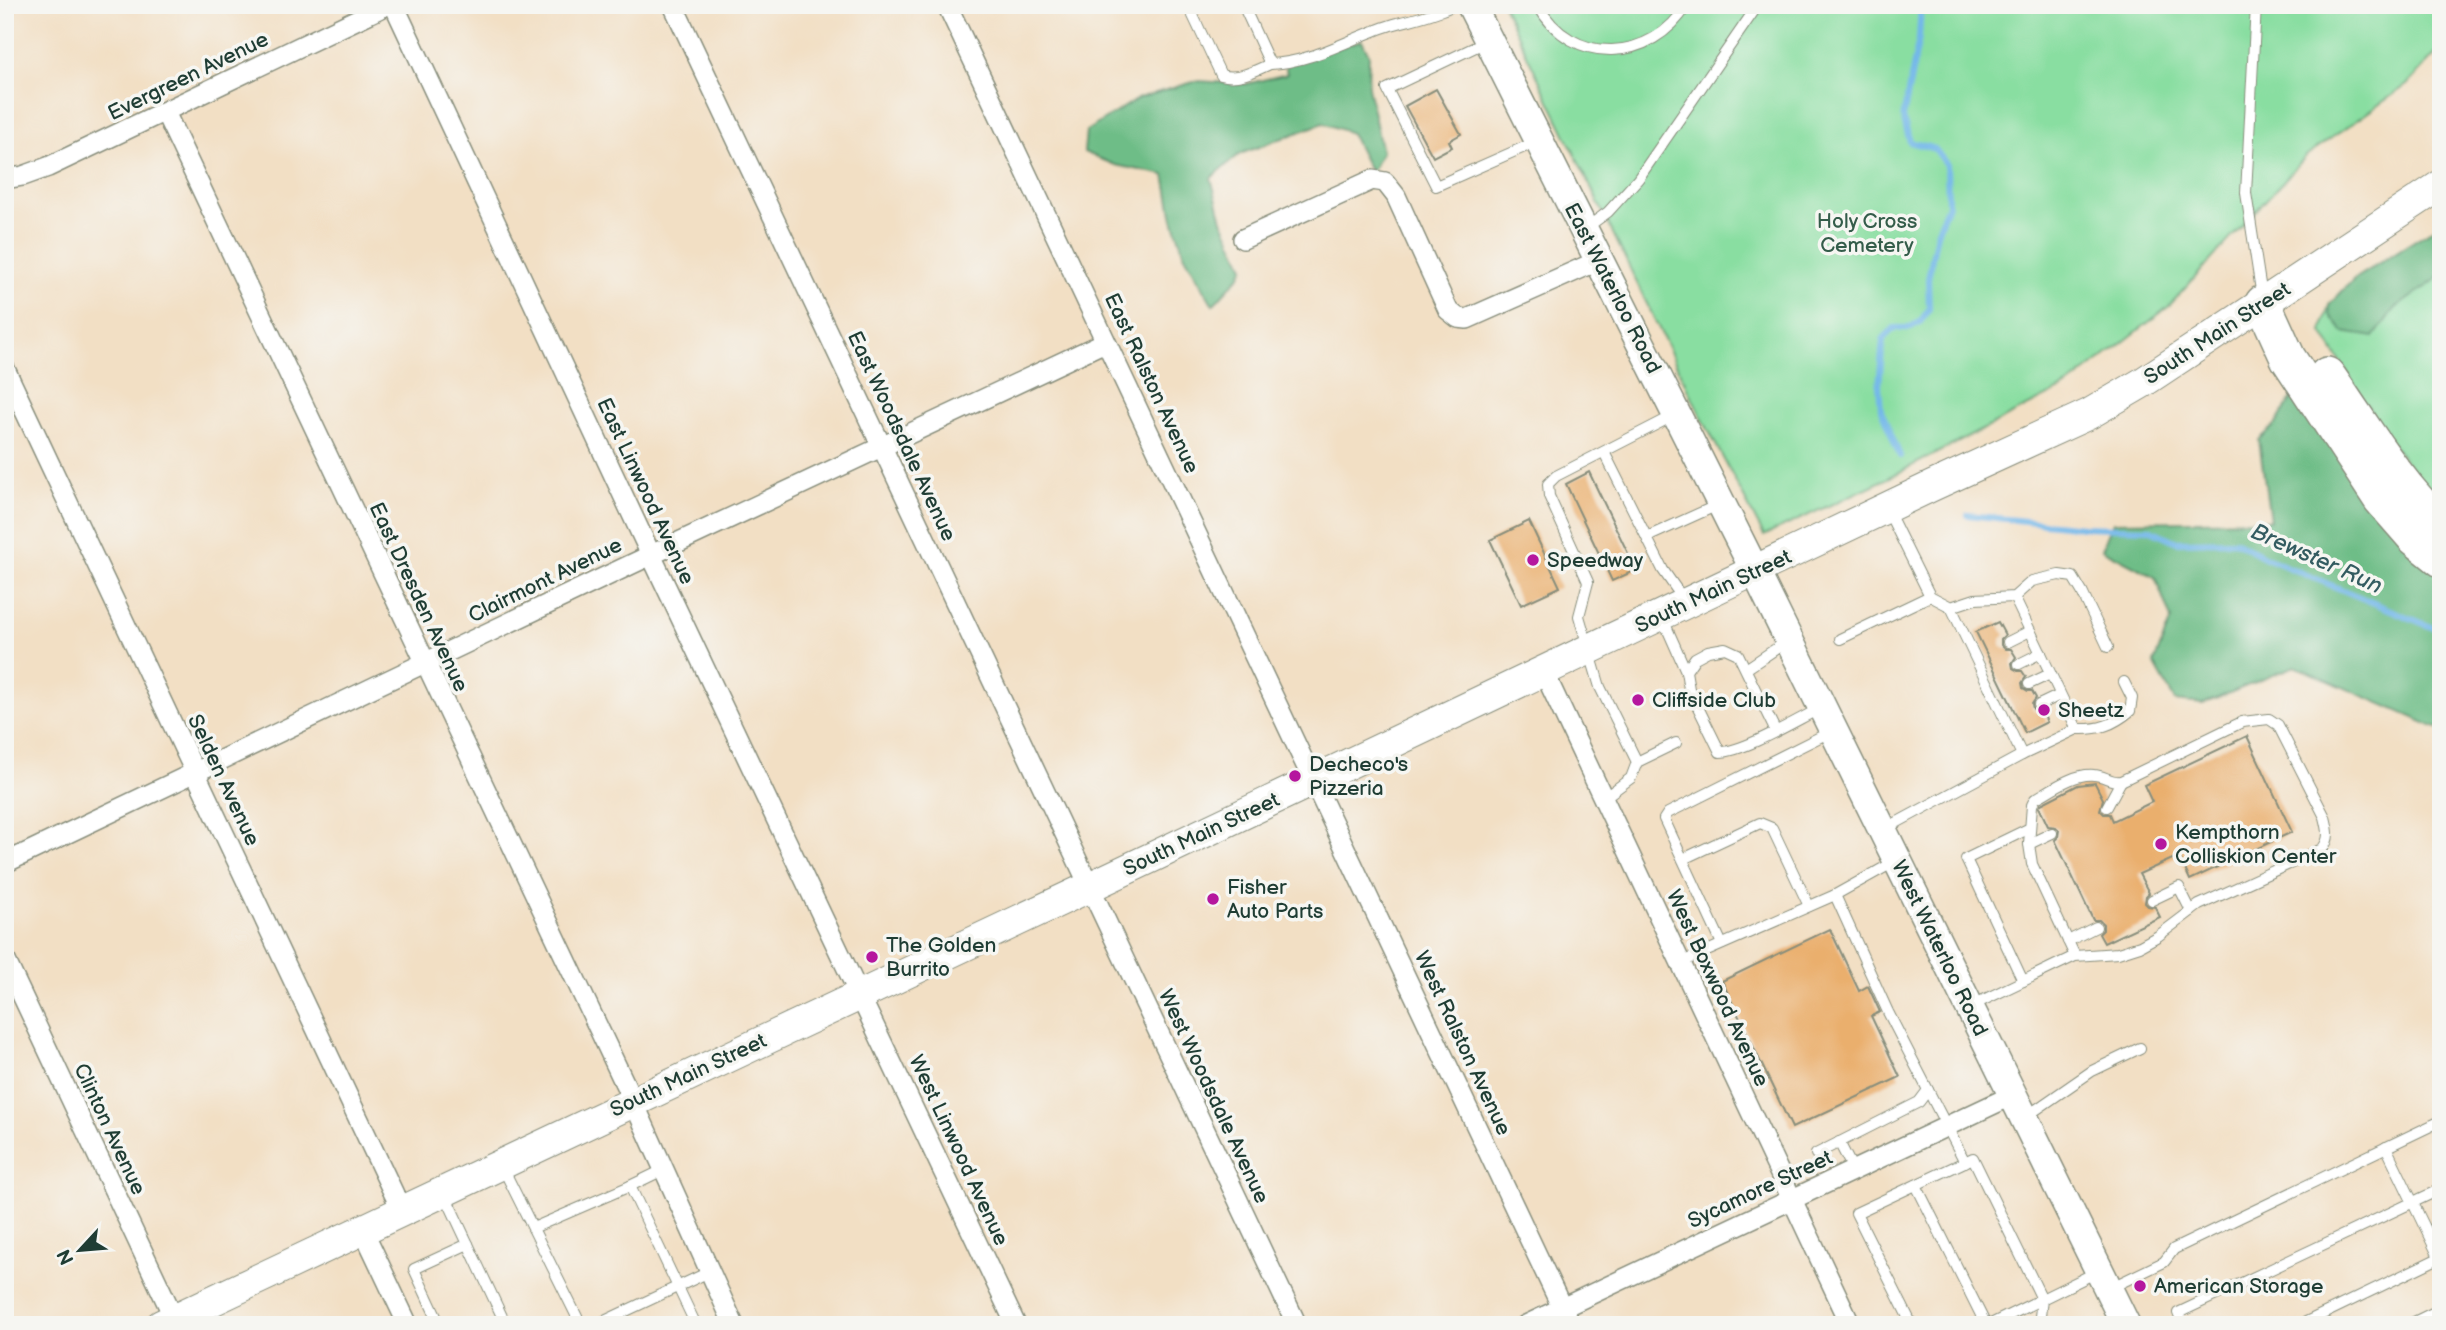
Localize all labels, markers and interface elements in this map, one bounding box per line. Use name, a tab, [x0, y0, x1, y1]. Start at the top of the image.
street label: Evergreen Avenue	[104, 27, 273, 126]
street label: East Waterloo Road	[1559, 199, 1666, 378]
park label: Holy Cross Cemetery	[1817, 209, 1917, 258]
street label: South Main Street	[2139, 276, 2296, 390]
street label: East Ralston Avenue	[1099, 289, 1204, 477]
street label: East Woodsdale Avenue	[842, 327, 961, 545]
street label: East Linwood Avenue	[591, 394, 700, 588]
street label: East Dresden Avenue	[364, 499, 473, 696]
water label: Brewster Run	[2247, 518, 2386, 600]
street label: Clairmont Avenue	[464, 532, 626, 628]
street label: South Main Street	[1631, 544, 1796, 639]
place label: Speedway	[1547, 548, 1644, 573]
marker: Speedway	[1525, 552, 1541, 568]
place label: Cliffside Club	[1652, 688, 1776, 713]
marker: Cliffside Club	[1630, 692, 1646, 708]
place label: Sheetz	[2058, 698, 2125, 723]
marker: Sheetz	[2036, 702, 2052, 718]
street label: Selden Avenue	[182, 711, 265, 850]
place label: Decheco's Pizzeria	[1309, 752, 1408, 801]
marker: Decheco's Pizzeria	[1287, 768, 1303, 784]
street label: South Main Street	[1119, 787, 1284, 882]
place label: Kempthorn Colliskion Center	[2175, 820, 2337, 869]
marker: Kempthorn Colliskion Center	[2153, 836, 2169, 852]
street label: West Waterloo Road	[1886, 856, 1993, 1040]
place label: Fisher Auto Parts	[1227, 875, 1323, 924]
street label: West Boxwood Avenue	[1661, 886, 1774, 1091]
marker: Fisher Auto Parts	[1205, 891, 1221, 907]
place label: The Golden Burrito	[886, 933, 996, 982]
street label: West Ralston Avenue	[1409, 947, 1516, 1139]
marker: The Golden Burrito	[864, 949, 880, 965]
street label: West Woodsdale Avenue	[1153, 985, 1274, 1207]
street label: South Main Street	[606, 1028, 771, 1123]
street label: West Linwood Avenue	[903, 1051, 1014, 1250]
street label: Clinton Avenue	[68, 1060, 151, 1199]
street label: Sycamore Street	[1684, 1145, 1837, 1234]
north arrow	[46, 1214, 116, 1284]
text: N	[53, 1245, 80, 1268]
place label: American Storage	[2154, 1274, 2323, 1299]
marker: American Storage	[2132, 1278, 2148, 1294]

